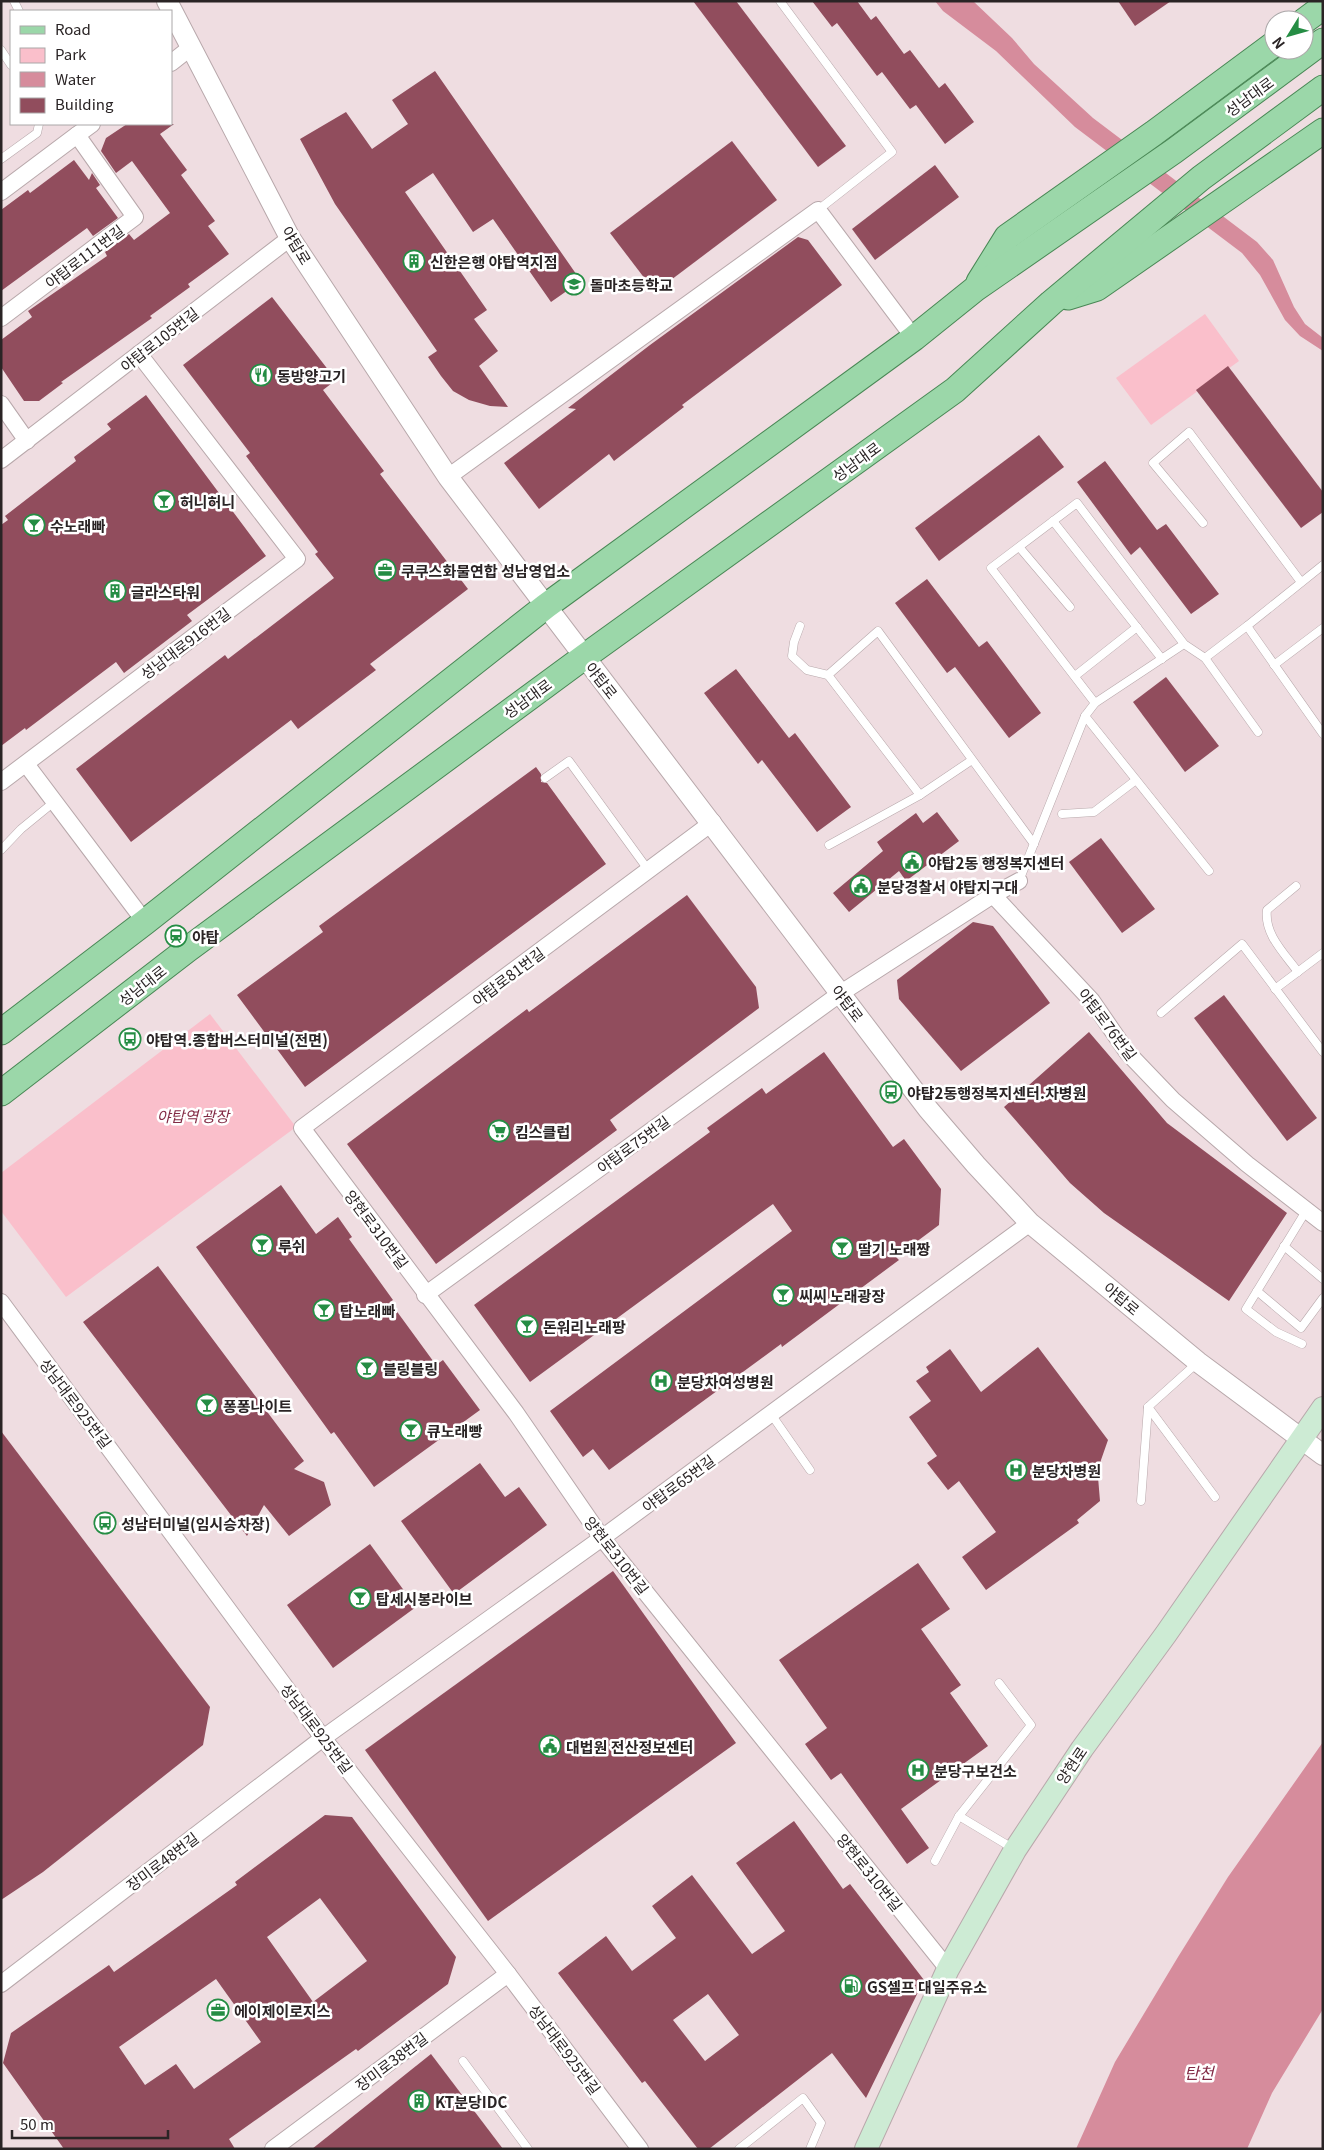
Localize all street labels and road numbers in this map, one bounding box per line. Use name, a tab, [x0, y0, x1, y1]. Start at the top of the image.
street label: 성남대로	[1220, 71, 1278, 121]
street label: 야탑로111번길	[40, 219, 128, 293]
street label: 야탑로	[277, 222, 317, 268]
street label: 야탑로105번길	[116, 302, 202, 376]
street label: 성남대로	[827, 436, 885, 486]
street label: 성남대로916번길	[136, 602, 234, 684]
street label: 야탑로	[581, 657, 623, 703]
street label: 성남대로	[498, 673, 556, 723]
street label: 야탑로81번길	[467, 942, 549, 1010]
street label: 성남대로	[114, 960, 170, 1010]
street label: 야탑로	[827, 980, 869, 1026]
street label: 야탑로76번길	[1074, 983, 1142, 1065]
street label: 야탑로75번길	[592, 1110, 674, 1178]
street label: 양현로310번길	[340, 1185, 414, 1273]
street label: 야탑로	[1099, 1277, 1145, 1319]
street label: 성남대로925번길	[35, 1354, 117, 1452]
street label: 야탑로65번길	[637, 1449, 719, 1517]
street label: 양현로310번길	[580, 1512, 654, 1598]
street label: 성남대로925번길	[276, 1679, 358, 1777]
street label: 양현로	[1051, 1742, 1091, 1788]
street label: 장미로48번길	[121, 1827, 203, 1895]
street label: 양현로310번길	[832, 1829, 908, 1915]
street label: 성남대로925번길	[524, 2000, 606, 2098]
street label: 장미로38번길	[350, 2027, 432, 2095]

